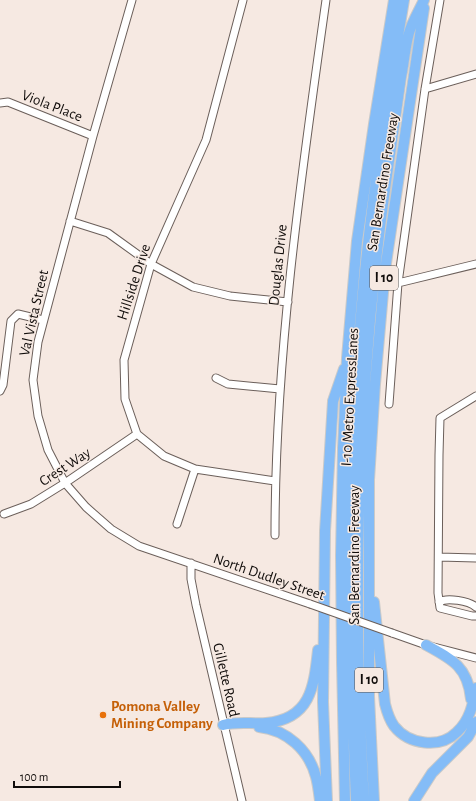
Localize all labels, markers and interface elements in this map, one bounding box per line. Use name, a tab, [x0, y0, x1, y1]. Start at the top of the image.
street label: Viola Place	[20, 88, 84, 124]
street label: San Bernardino Freeway	[365, 111, 401, 252]
street label: Douglas Drive	[266, 223, 290, 306]
street label: Hillside Drive	[115, 242, 153, 322]
road number: I 10	[370, 266, 398, 290]
street label: Val Vista Street	[17, 268, 51, 358]
street label: I-10 Metro ExpressLanes	[339, 327, 361, 467]
street label: Crest Way	[37, 445, 94, 489]
street label: San Bernardino Freeway	[347, 485, 362, 625]
street label: North Dudley Street	[211, 551, 327, 603]
street label: Gillette Road	[210, 642, 242, 719]
road number: I 10	[355, 668, 383, 692]
place label: Pomona Valley Mining Company	[111, 699, 213, 731]
marker: Pomona Valley Mining Company	[98, 710, 108, 720]
scale bar	[14, 763, 120, 789]
text: 100 m	[20, 771, 48, 783]

